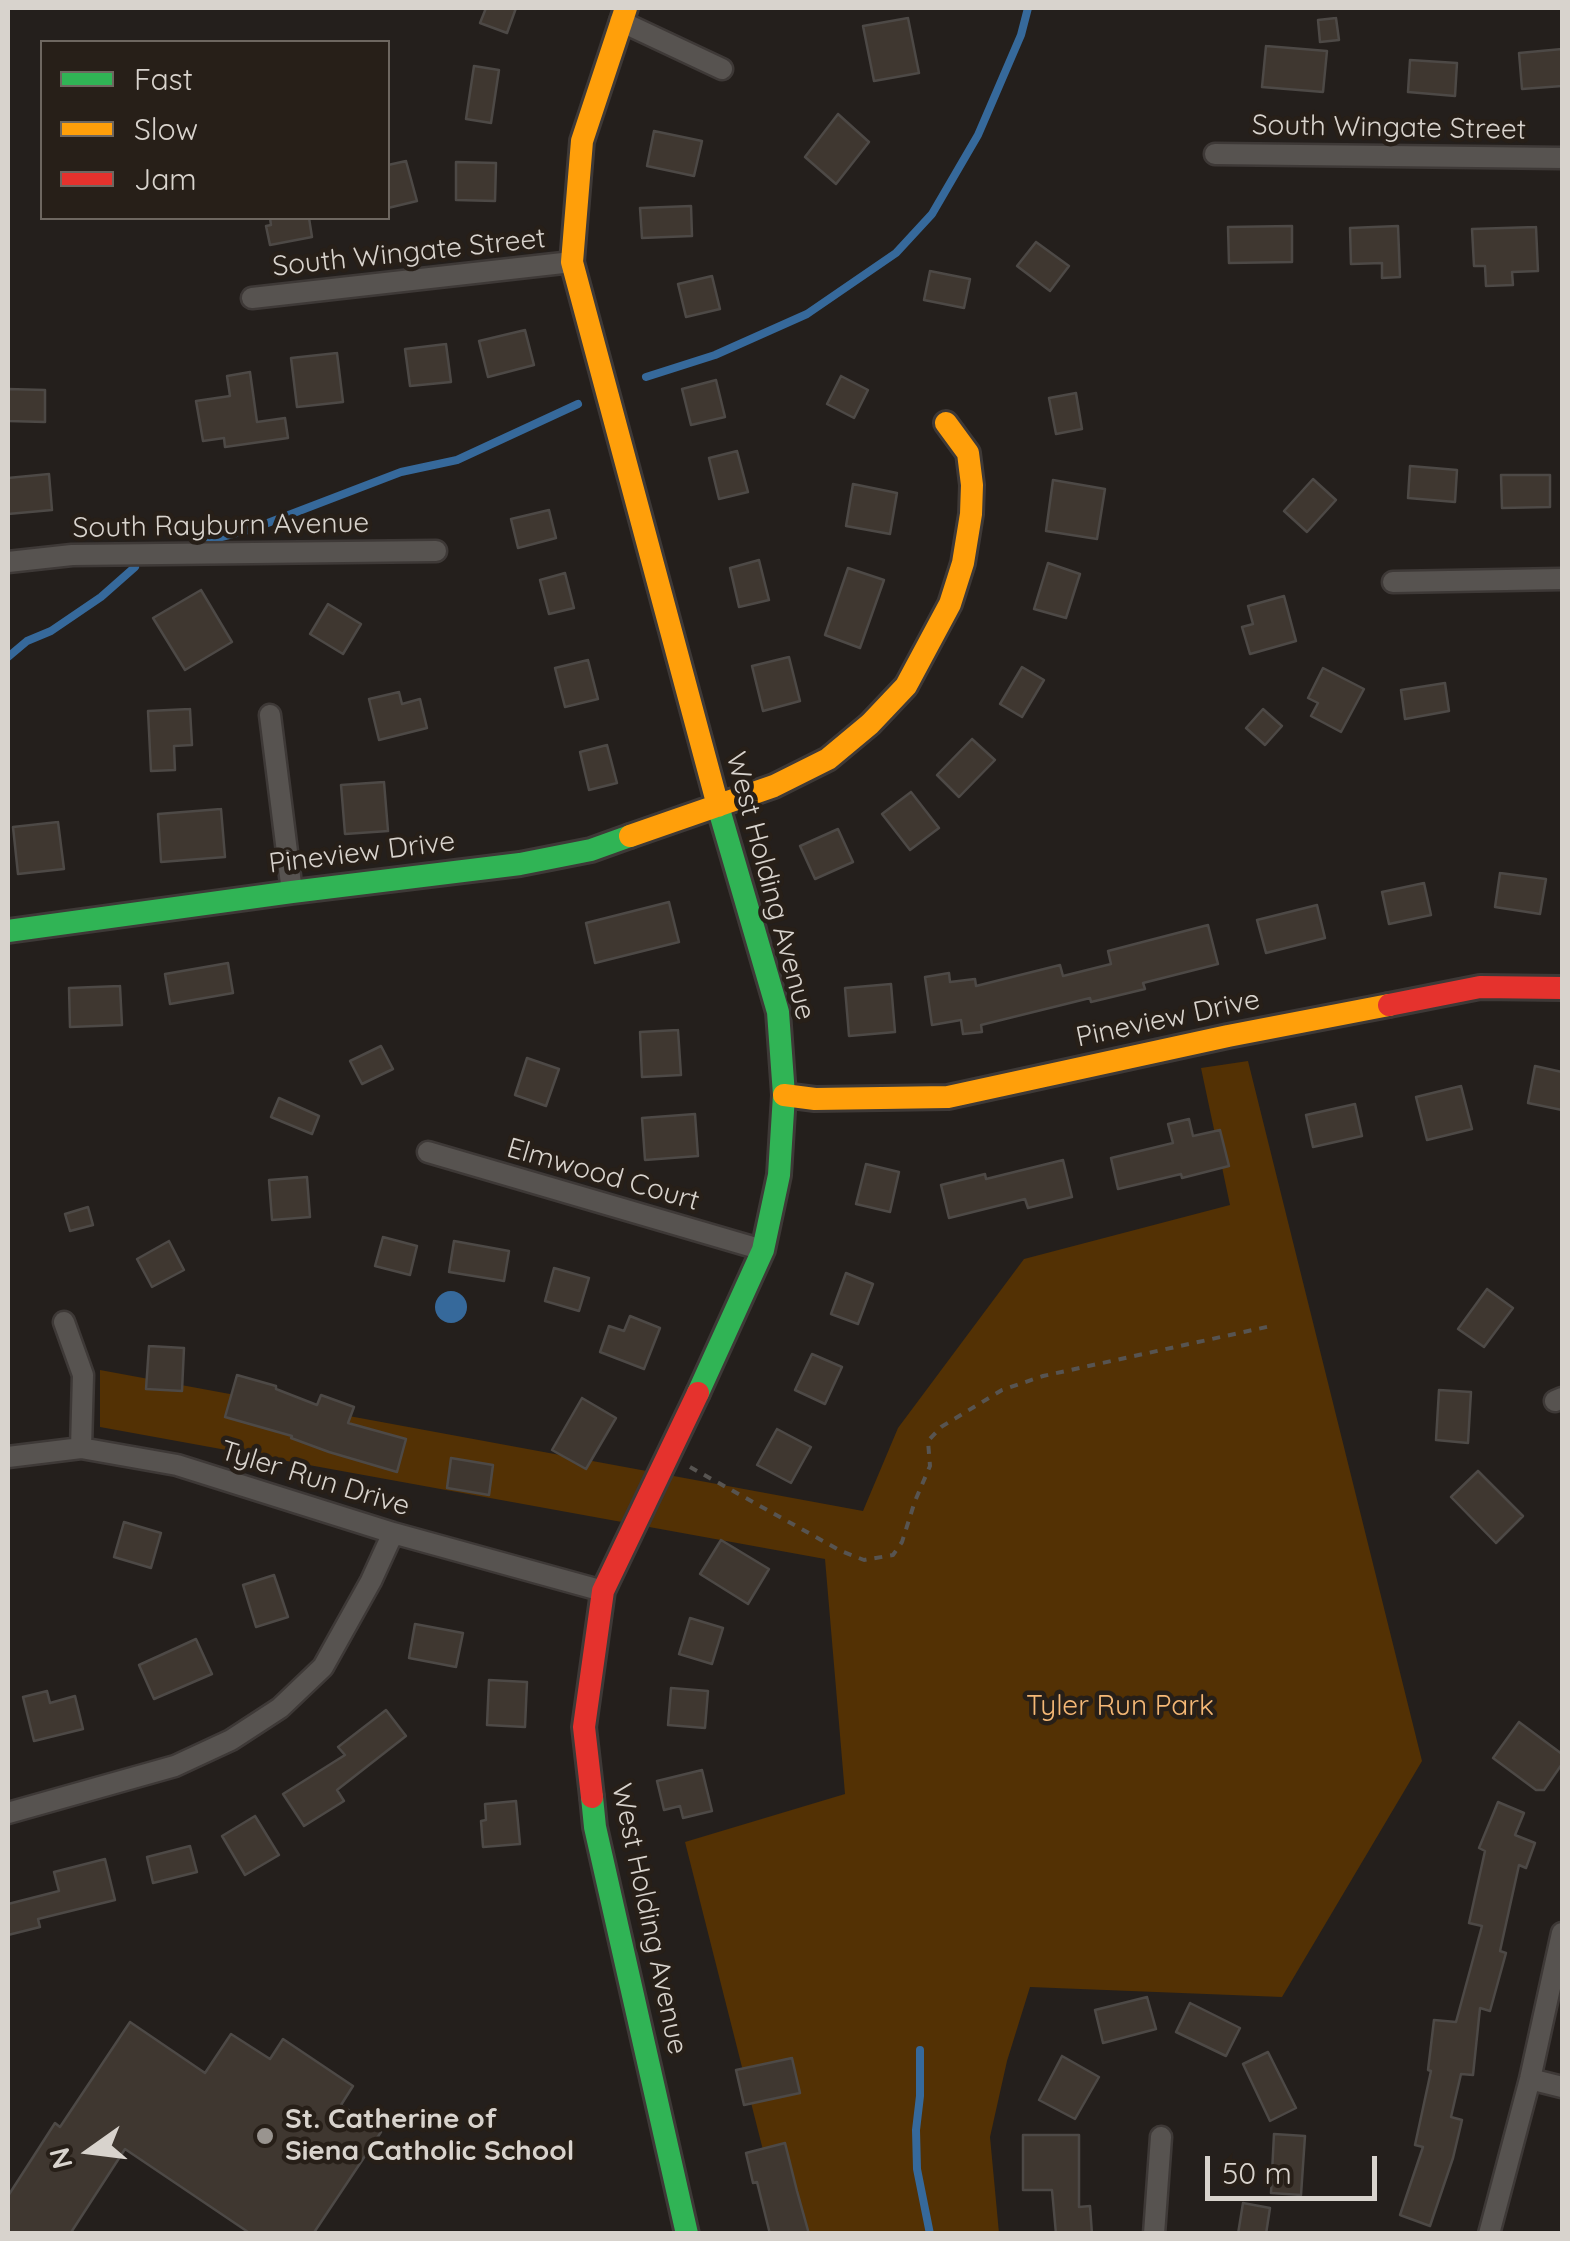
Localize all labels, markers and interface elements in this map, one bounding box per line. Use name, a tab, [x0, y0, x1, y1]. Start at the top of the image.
legend	[40, 40, 390, 220]
text: Fast	[134, 60, 193, 98]
street label: South Wingate Street	[1251, 109, 1527, 147]
text: Slow	[134, 110, 198, 148]
text: Jam	[134, 160, 197, 198]
street label: South Wingate Street	[271, 222, 547, 284]
street label: South Rayburn Avenue	[72, 507, 370, 545]
street label: West Holding Avenue	[718, 748, 822, 1024]
street label: Pineview Drive	[267, 825, 457, 881]
street label: Pineview Drive	[1073, 983, 1263, 1055]
street label: Elmwood Court	[503, 1131, 703, 1219]
street label: Tyler Run Drive	[216, 1434, 414, 1524]
park label: Tyler Run Park	[1026, 1690, 1214, 1724]
street label: West Holding Avenue	[604, 1781, 694, 2057]
north arrow	[40, 2101, 140, 2201]
place label: St. Catherine of Siena Catholic School	[285, 2103, 574, 2169]
marker: St. Catherine of Siena Catholic School	[254, 2125, 276, 2147]
scale bar	[1210, 2136, 1382, 2198]
text: N	[41, 2144, 80, 2173]
text: 50 m	[1222, 2154, 1292, 2192]

